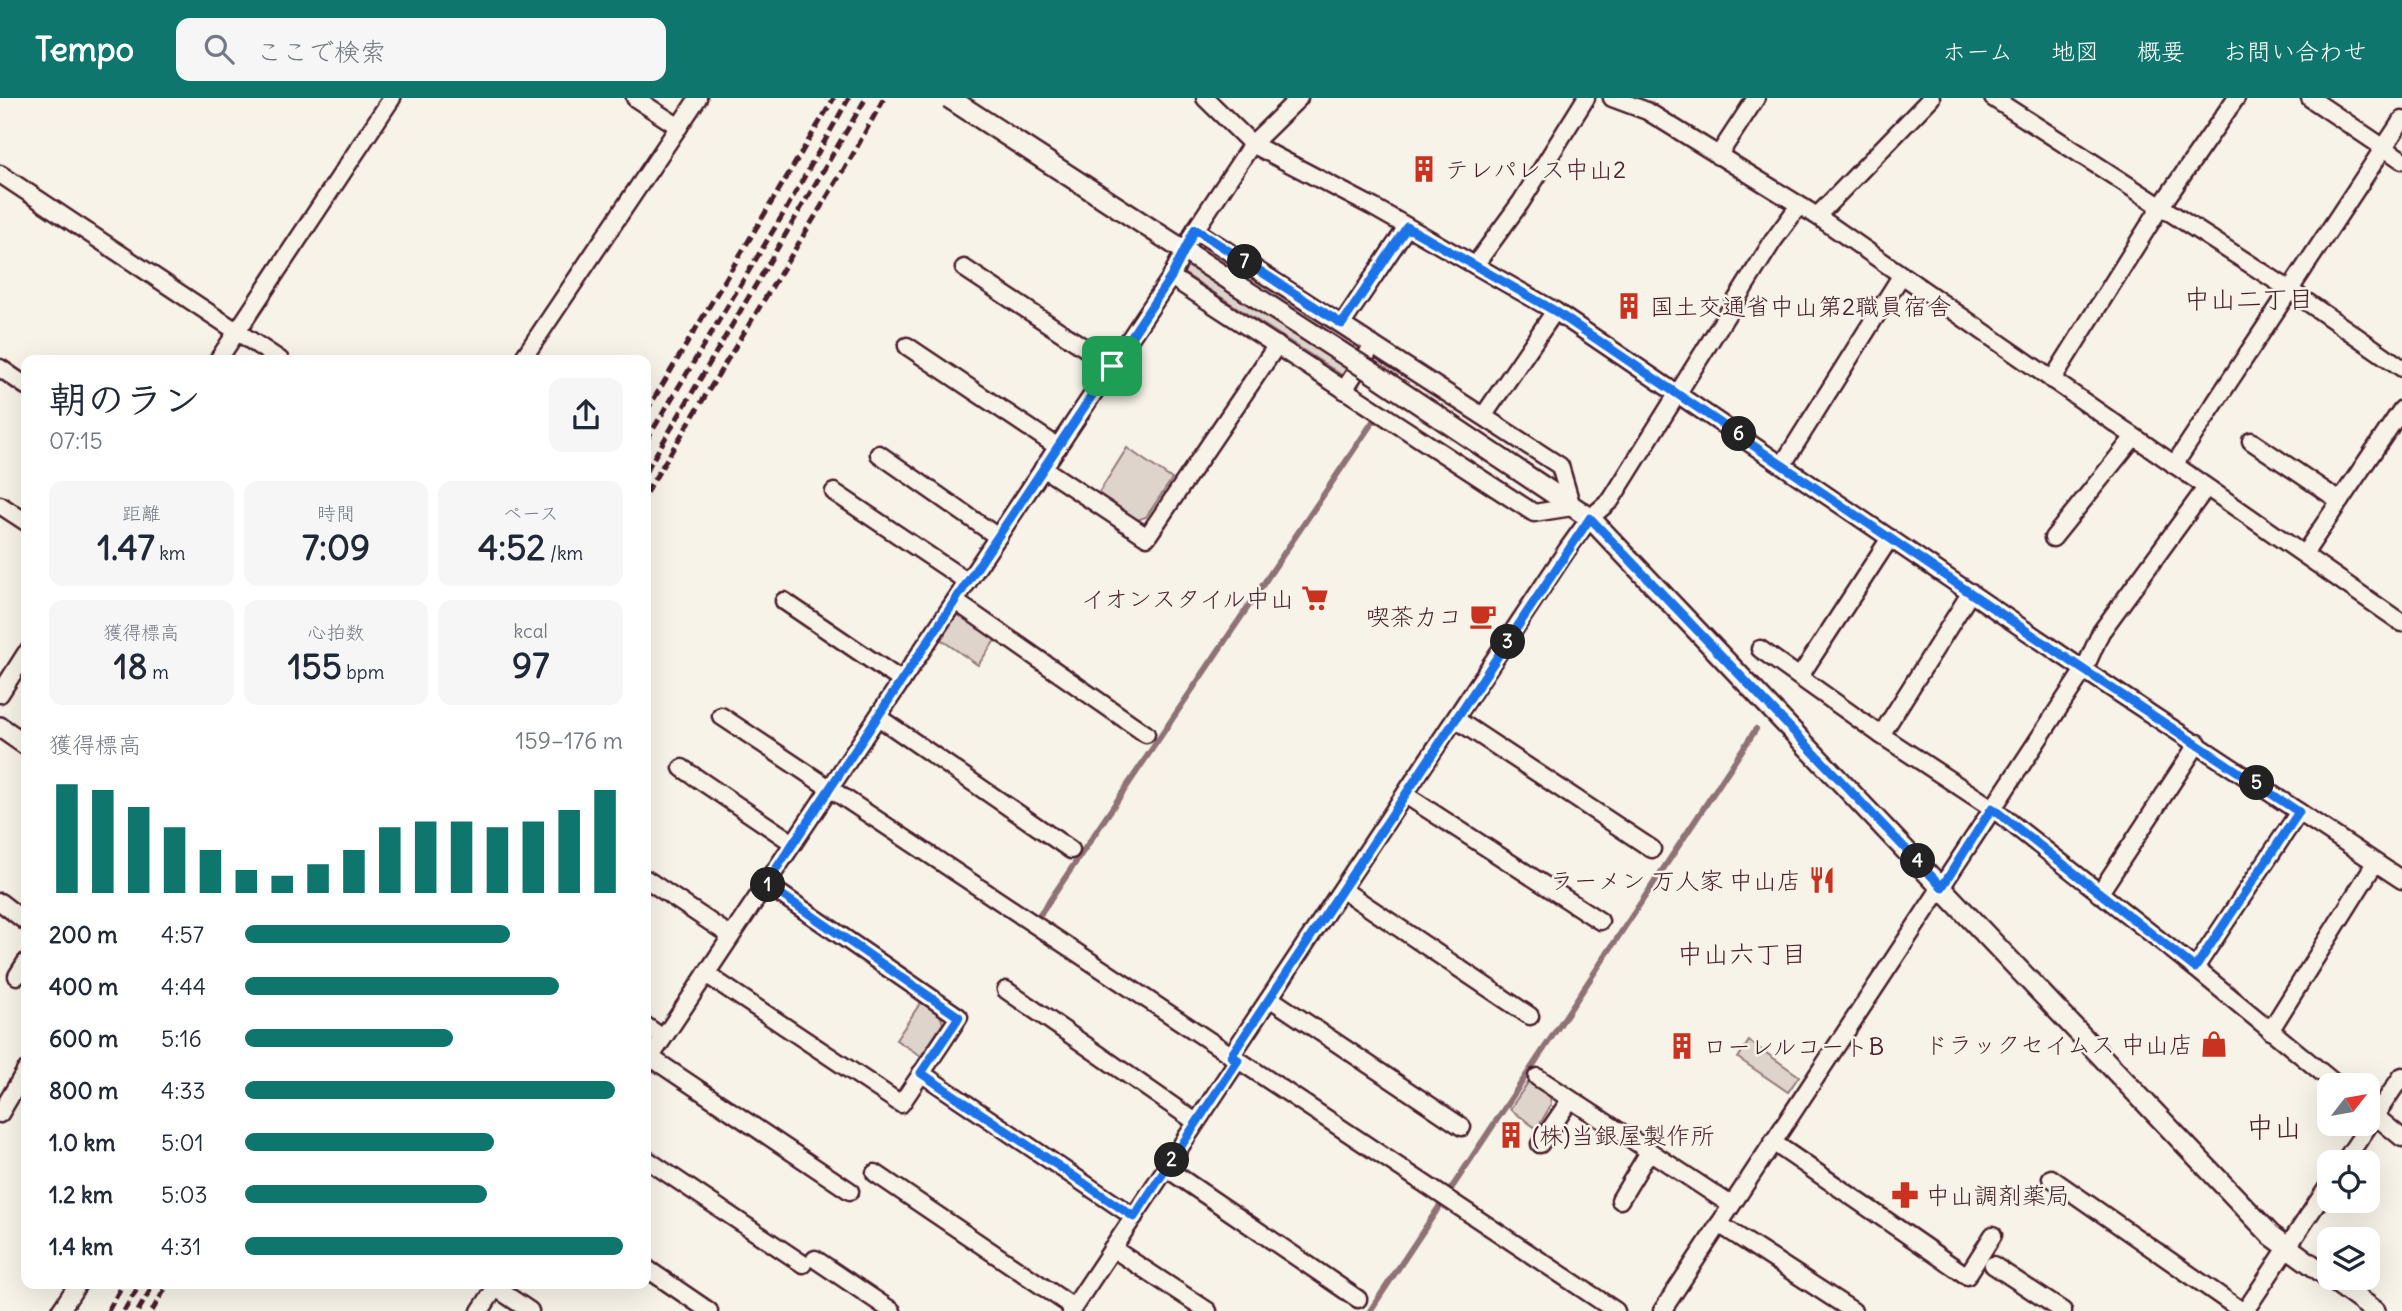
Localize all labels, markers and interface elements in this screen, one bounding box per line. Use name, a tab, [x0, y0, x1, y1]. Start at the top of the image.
search box	[176, 18, 666, 81]
text: Tempo	[35, 28, 134, 70]
icon: search	[200, 30, 238, 68]
text: ここで検索	[256, 35, 386, 68]
text: ホーム	[1942, 36, 2013, 66]
text: 地図	[2051, 36, 2099, 66]
text: 概要	[2137, 36, 2185, 66]
text: お問い合わせ	[2223, 36, 2367, 66]
building icon: テレパレス中山2	[1409, 154, 1439, 184]
place label: テレパレス中山2	[1445, 154, 1626, 184]
pin: 7	[1228, 244, 1262, 280]
text: 7	[1240, 249, 1249, 273]
district label: 中山二丁目	[2184, 282, 2314, 315]
building icon: 国土交通省中山第2職員宿舎	[1614, 291, 1644, 321]
place label: 国土交通省中山第2職員宿舎	[1650, 291, 1951, 321]
pin	[1082, 336, 1142, 396]
icon: arrive	[1093, 347, 1131, 385]
text: 朝のラン	[49, 376, 201, 423]
button: share	[549, 378, 623, 452]
pin: 6	[1722, 416, 1756, 452]
text: 6	[1733, 421, 1744, 445]
text: 07:15	[49, 426, 103, 455]
text: 距離	[122, 501, 160, 525]
text: 時間	[317, 501, 355, 525]
text: ペース	[503, 501, 559, 525]
text: 1.47	[97, 525, 155, 569]
text: 7:09	[302, 525, 370, 569]
text: 4:52	[478, 525, 546, 569]
text: km	[155, 541, 186, 565]
text: /km	[546, 541, 583, 565]
place label: イオンスタイル中山	[1081, 583, 1294, 613]
supermarket icon: イオンスタイル中山	[1300, 583, 1330, 613]
place label: 喫茶カコ	[1366, 601, 1462, 631]
cafe icon: 喫茶カコ	[1468, 601, 1498, 631]
text: kcal	[514, 619, 548, 643]
text: 獲得標高	[103, 620, 179, 644]
text: 心拍数	[307, 620, 365, 644]
pin: 3	[1490, 624, 1526, 660]
text: 3	[1502, 629, 1513, 653]
text: 97	[512, 643, 549, 687]
text: 18	[114, 644, 148, 688]
text: 155	[288, 644, 342, 688]
text: m	[148, 660, 169, 684]
text: bpm	[342, 660, 384, 684]
text: 159–176 m	[515, 726, 623, 755]
text: 獲得標高	[49, 730, 141, 759]
pin: 5	[2240, 766, 2274, 800]
text: 5	[2251, 770, 2262, 794]
pin: 4	[1900, 844, 1936, 878]
text: 4	[1912, 848, 1923, 872]
place label: ラーメン 万人家 中山店	[1550, 865, 1801, 895]
restaurant icon: ラーメン 万人家 中山店	[1807, 865, 1837, 895]
pin: 1	[750, 868, 786, 902]
text: 1	[764, 872, 771, 896]
text: 200 m	[49, 920, 118, 949]
text: 4:57	[161, 920, 204, 949]
district label: 中山六丁目	[1677, 937, 1807, 970]
text: 400 m	[49, 972, 118, 1001]
text: 4:44	[161, 972, 206, 1001]
text: 600 m	[49, 1024, 118, 1053]
text: 5:16	[161, 1024, 202, 1053]
place label: ドラックセイムス 中山店	[1924, 1029, 2193, 1059]
shop icon: ドラックセイムス 中山店	[2199, 1029, 2229, 1059]
building icon: ローレルコートB	[1667, 1031, 1697, 1061]
place label: ローレルコートB	[1703, 1031, 1884, 1061]
north arrow	[2317, 1073, 2380, 1136]
map controls	[2317, 1073, 2380, 1290]
text: 800 m	[49, 1076, 118, 1105]
text: 4:33	[161, 1076, 206, 1105]
district label: 中山	[2246, 1109, 2302, 1145]
building icon: (株)当銀屋製作所	[1496, 1120, 1526, 1150]
place label: (株)当銀屋製作所	[1532, 1120, 1715, 1150]
text: 1.0 km	[49, 1128, 115, 1157]
text: 5:01	[161, 1128, 204, 1157]
pin: 2	[1154, 1142, 1190, 1178]
text: 2	[1166, 1147, 1177, 1171]
button: locate	[2317, 1150, 2380, 1213]
text: 1.2 km	[49, 1180, 113, 1209]
text: 5:03	[161, 1180, 208, 1209]
pharmacy icon: 中山調剤薬局	[1890, 1180, 1920, 1210]
place label: 中山調剤薬局	[1926, 1180, 2070, 1210]
button: layers	[2317, 1227, 2380, 1290]
text: 1.4 km	[49, 1232, 113, 1261]
text: 4:31	[161, 1232, 201, 1261]

